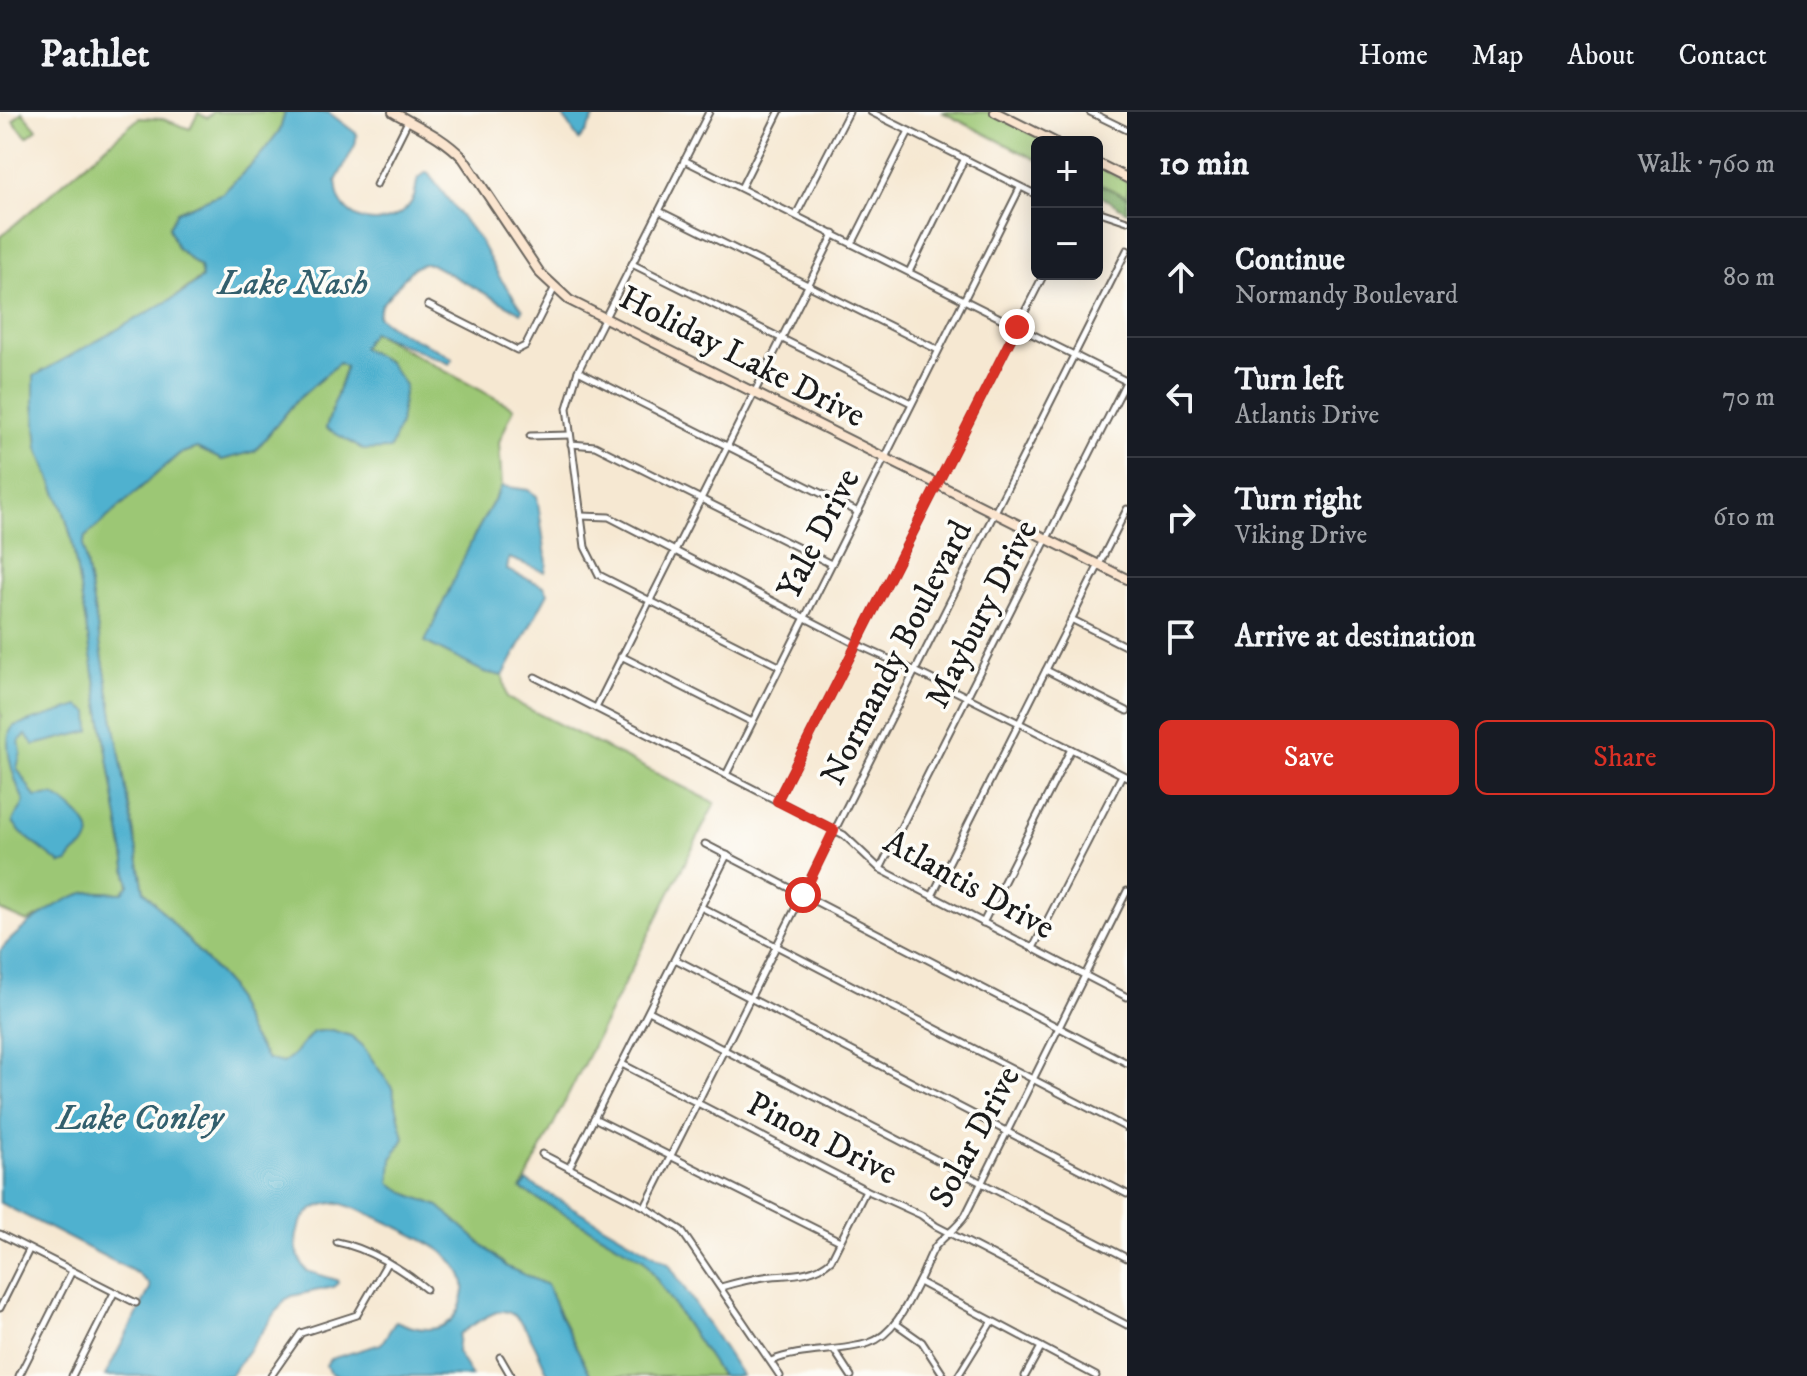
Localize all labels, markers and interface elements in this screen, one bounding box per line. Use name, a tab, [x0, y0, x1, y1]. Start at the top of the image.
text: Pathlet	[40, 31, 150, 79]
text: Home	[1359, 38, 1428, 73]
text: Map	[1472, 38, 1523, 73]
text: About	[1567, 38, 1634, 73]
text: Contact	[1678, 38, 1767, 73]
map controls	[1031, 136, 1103, 280]
button: +	[1031, 136, 1103, 208]
text: 10 min	[1159, 143, 1249, 185]
text: Walk · 760 m	[1637, 148, 1775, 181]
button: −	[1031, 208, 1103, 280]
text: Continue	[1235, 242, 1345, 279]
icon: ahead	[1159, 255, 1203, 299]
water label: Lake Nash	[216, 261, 368, 306]
text: 80 m	[1723, 261, 1775, 294]
street label: Holiday Lake Drive	[612, 277, 872, 437]
text: Normandy Boulevard	[1235, 279, 1458, 312]
route end	[999, 309, 1035, 345]
text: Turn left	[1235, 362, 1344, 399]
icon: left	[1159, 375, 1203, 419]
text: 70 m	[1722, 381, 1775, 414]
text: Atlantis Drive	[1235, 399, 1379, 432]
street label: Yale Drive	[768, 462, 870, 606]
text: Turn right	[1235, 482, 1362, 519]
icon: right	[1159, 495, 1203, 539]
text: 610 m	[1713, 501, 1775, 534]
street label: Maybury Drive	[917, 513, 1047, 715]
street label: Normandy Boulevard	[812, 514, 982, 792]
text: Viking Drive	[1235, 519, 1367, 552]
icon: arrive	[1159, 615, 1203, 659]
text: Arrive at destination	[1235, 619, 1476, 656]
button: Save	[1159, 720, 1459, 795]
button: Share	[1475, 720, 1775, 795]
street label: Atlantis Drive	[876, 821, 1062, 949]
route start	[785, 877, 821, 913]
street label: Solar Drive	[920, 1059, 1030, 1215]
street label: Pinon Drive	[740, 1083, 904, 1195]
water label: Lake Conley	[55, 1096, 225, 1141]

